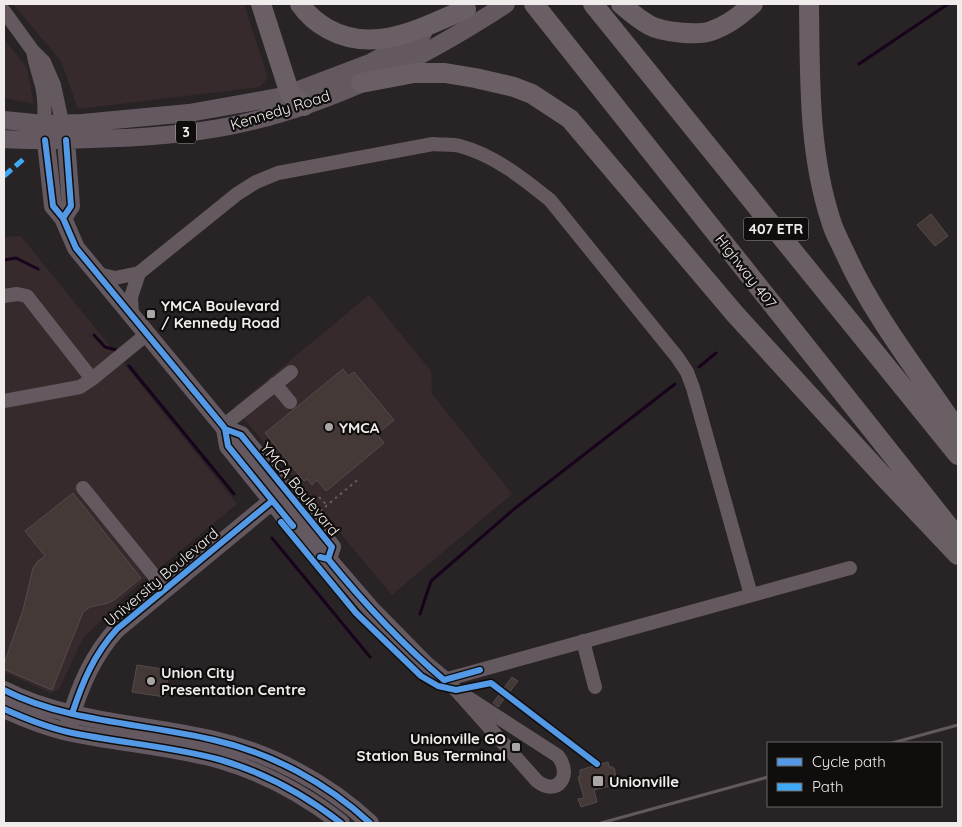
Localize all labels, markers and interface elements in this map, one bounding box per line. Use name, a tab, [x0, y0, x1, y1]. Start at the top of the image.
street label: Kennedy Road	[228, 86, 332, 134]
road number: 3	[176, 120, 196, 144]
road number: 407 ETR	[744, 218, 808, 240]
street label: Highway 407	[711, 230, 781, 312]
place label: YMCA Boulevard / Kennedy Road	[161, 296, 280, 332]
marker: YMCA Boulevard / Kennedy Road	[145, 308, 157, 320]
place label: YMCA	[339, 418, 380, 437]
marker: YMCA	[323, 421, 335, 433]
street label: YMCA Boulevard	[256, 438, 344, 540]
street label: University Boulevard	[100, 524, 222, 630]
place label: Union City Presentation Centre	[161, 663, 306, 699]
marker: Union City Presentation Centre	[145, 675, 157, 687]
place label: Unionville GO Station Bus Terminal	[357, 729, 506, 765]
marker: Unionville GO Station Bus Terminal	[510, 741, 522, 753]
legend	[767, 742, 942, 807]
text: Cycle path	[812, 752, 886, 771]
place label: Unionville	[609, 772, 679, 791]
marker: Unionville	[591, 774, 605, 788]
text: Path	[812, 777, 844, 796]

